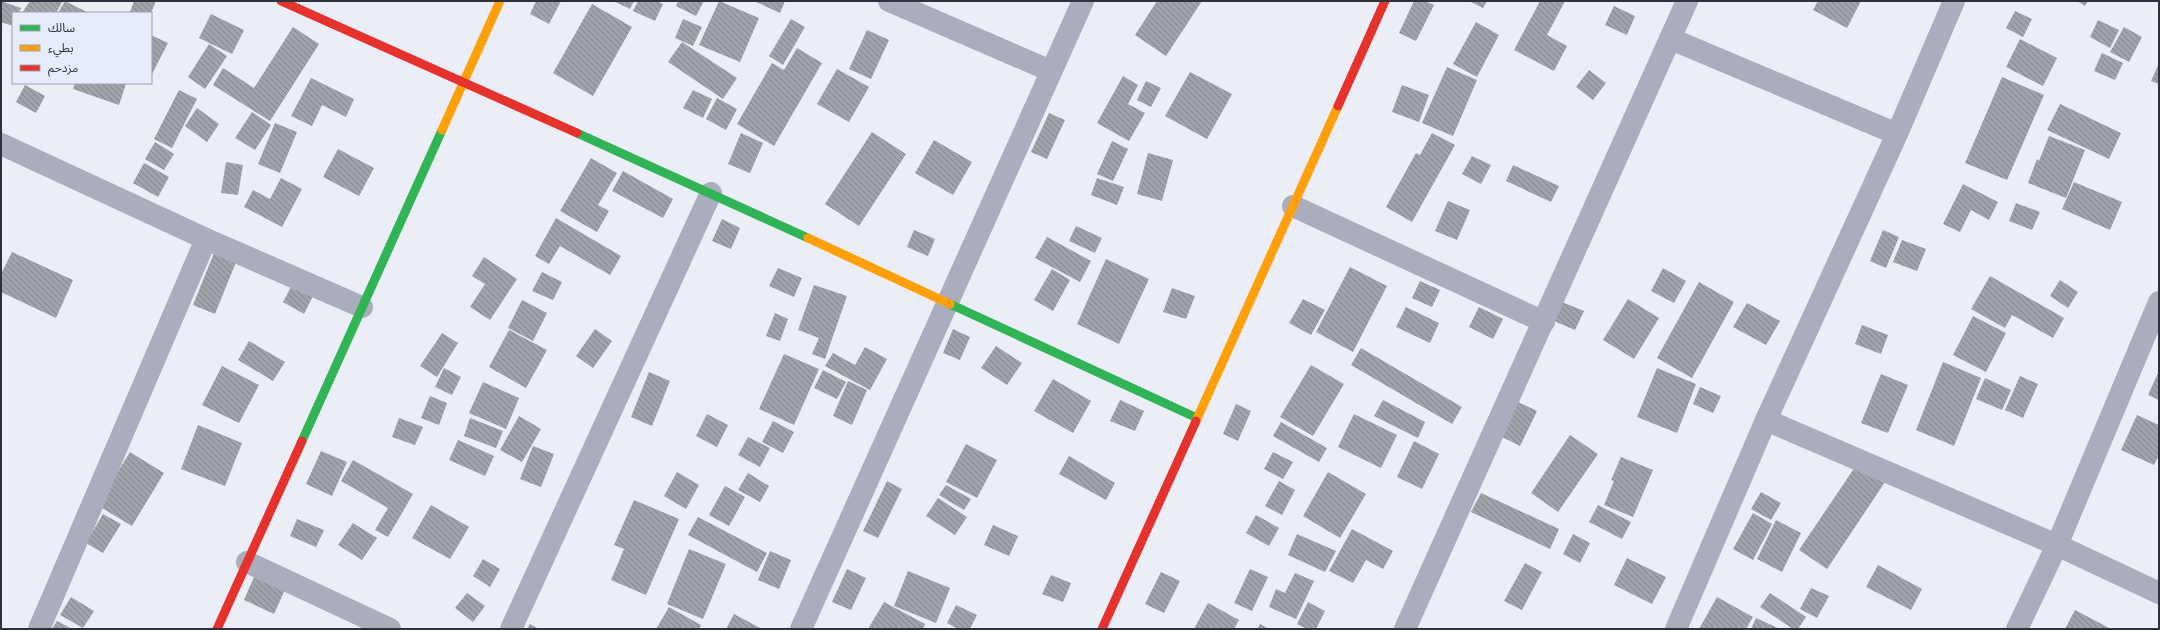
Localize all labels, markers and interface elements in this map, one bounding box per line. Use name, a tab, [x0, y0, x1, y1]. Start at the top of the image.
legend	[12, 12, 152, 84]
text: سالك	[48, 21, 75, 35]
text: بطيء	[48, 41, 74, 58]
text: مزدحم	[48, 61, 78, 77]

